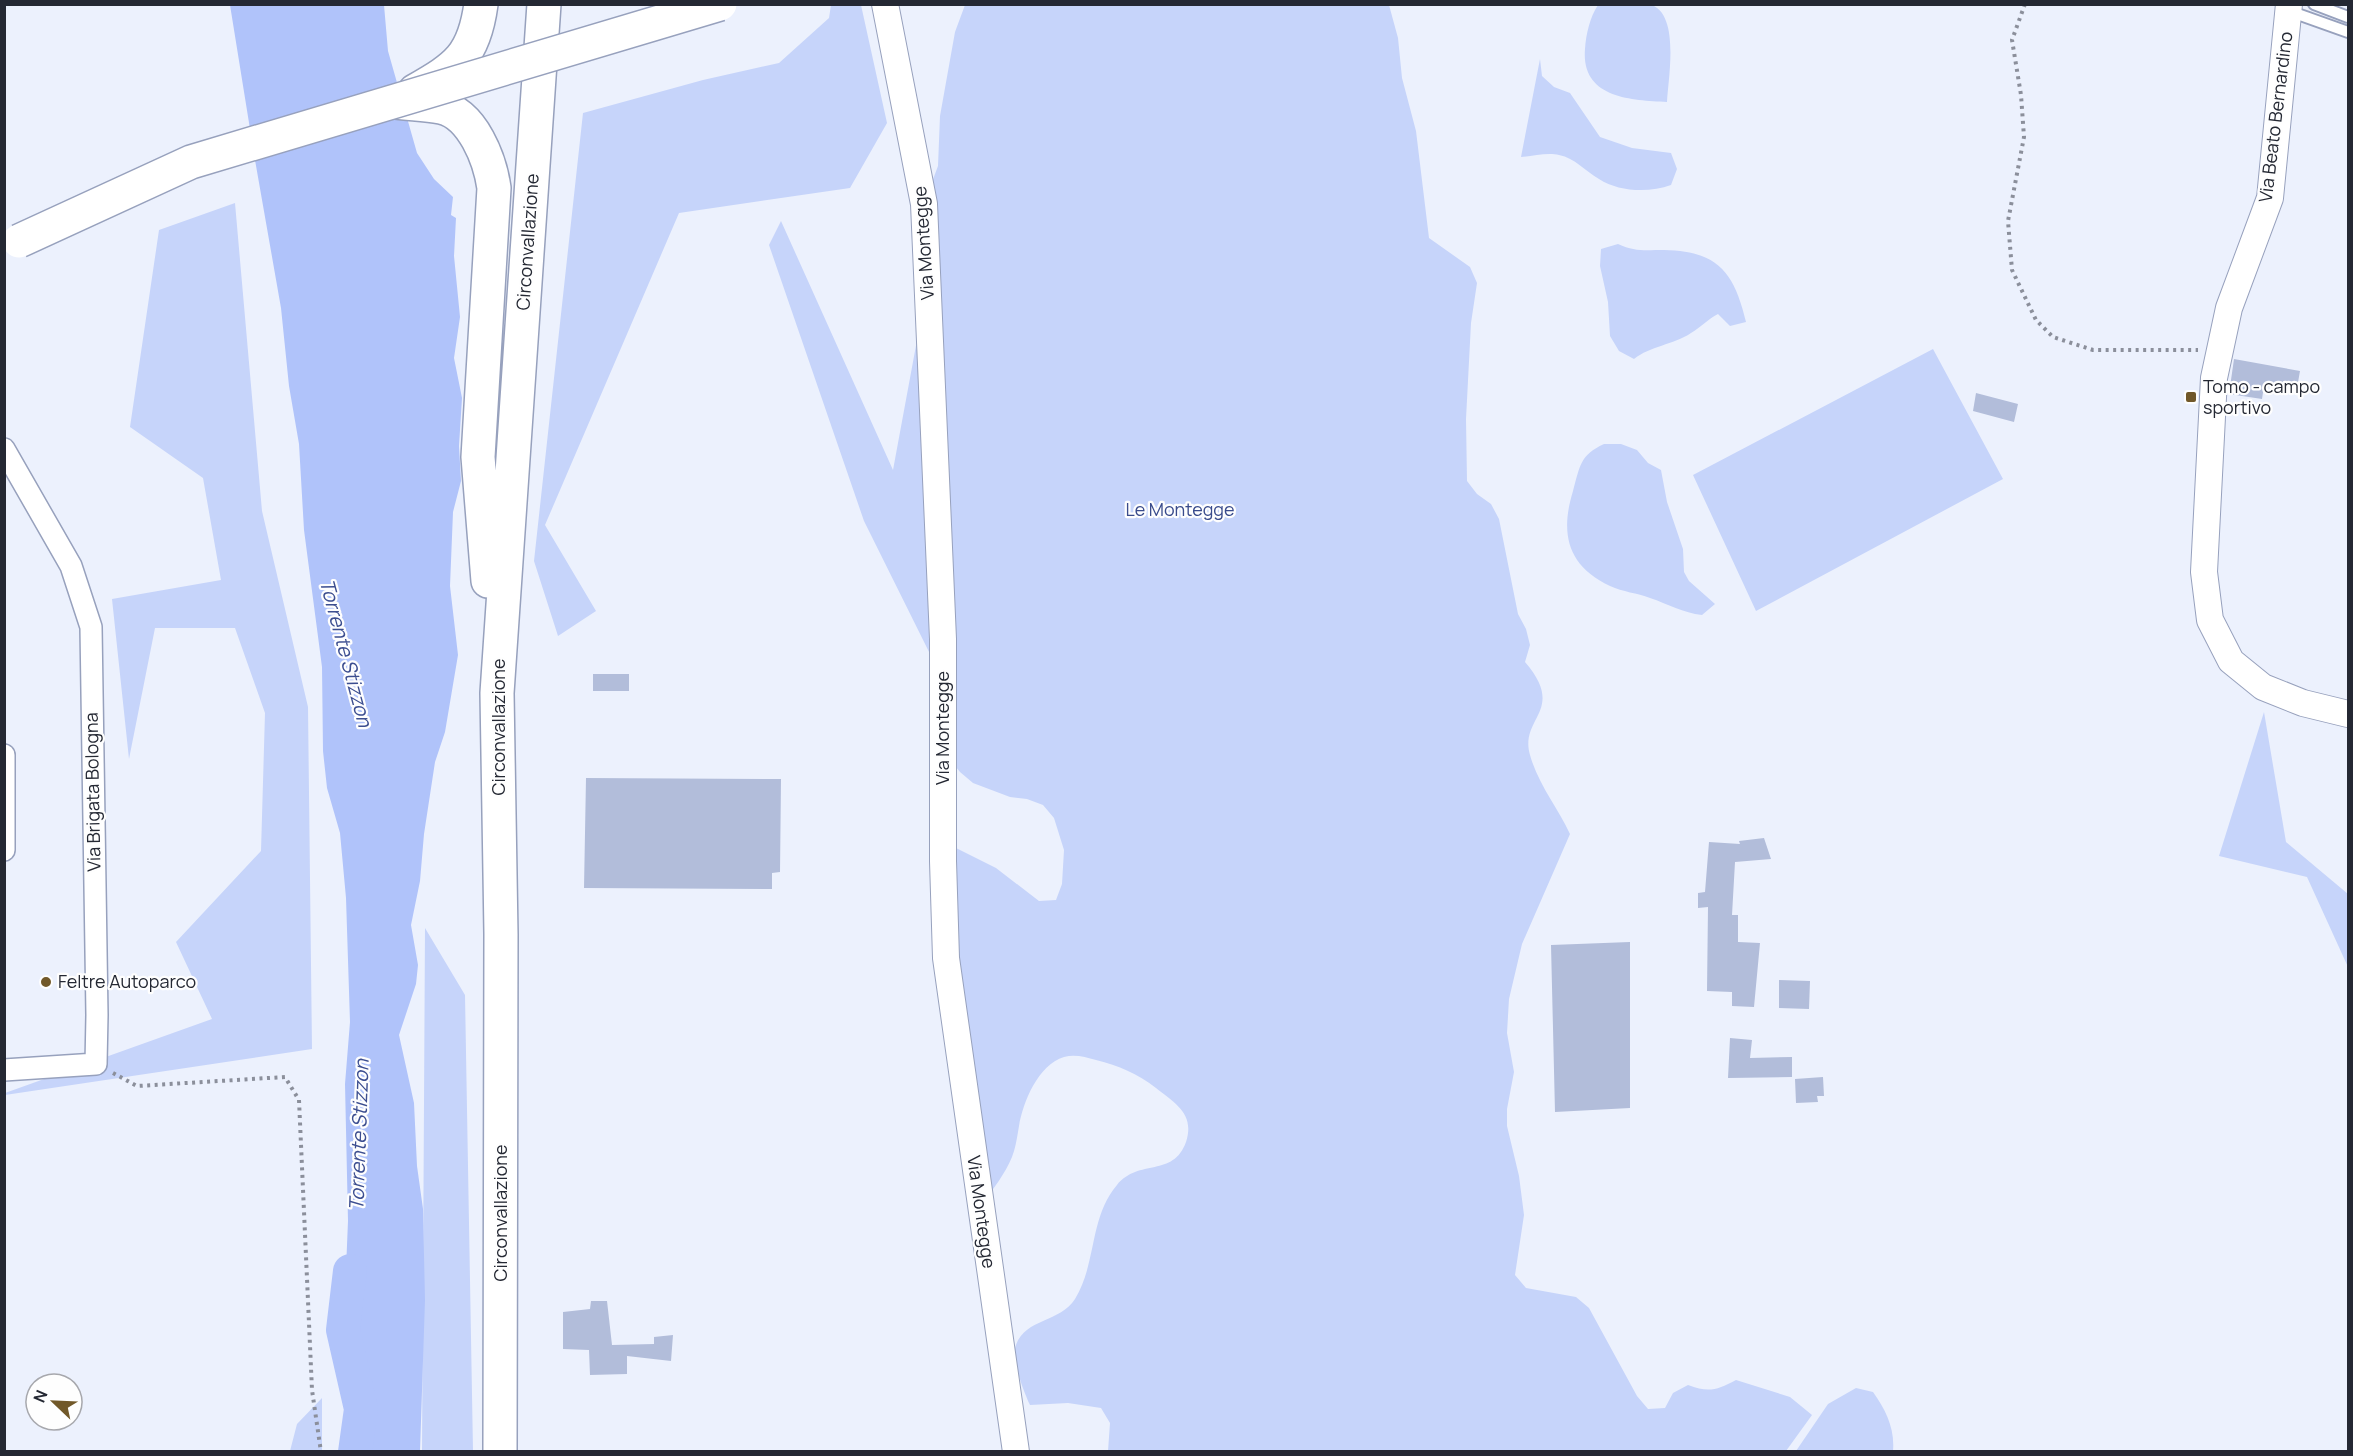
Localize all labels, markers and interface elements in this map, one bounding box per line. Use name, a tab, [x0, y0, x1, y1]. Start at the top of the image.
street label: Via Beato Bernardino	[2253, 30, 2297, 204]
street label: Circonvallazione	[510, 173, 544, 311]
street label: Via Montegge	[907, 185, 939, 301]
place label: Tomo - campo sportivo	[2203, 374, 2320, 419]
marker: Tomo - campo sportivo	[2184, 390, 2198, 404]
park label: Le Montegge	[1126, 497, 1234, 521]
water label: Torrente Stizzon	[314, 576, 379, 731]
street label: Circonvallazione	[486, 659, 510, 795]
street label: Via Montegge	[930, 671, 954, 785]
street label: Via Brigata Bologna	[79, 712, 105, 872]
place label: Feltre Autoparco	[58, 969, 196, 993]
marker: Feltre Autoparco	[39, 975, 53, 989]
water label: Torrente Stizzon	[342, 1057, 375, 1211]
street label: Circonvallazione	[488, 1145, 512, 1281]
street label: Via Montegge	[962, 1154, 1002, 1270]
north arrow	[24, 1372, 84, 1432]
text: N	[28, 1387, 53, 1406]

